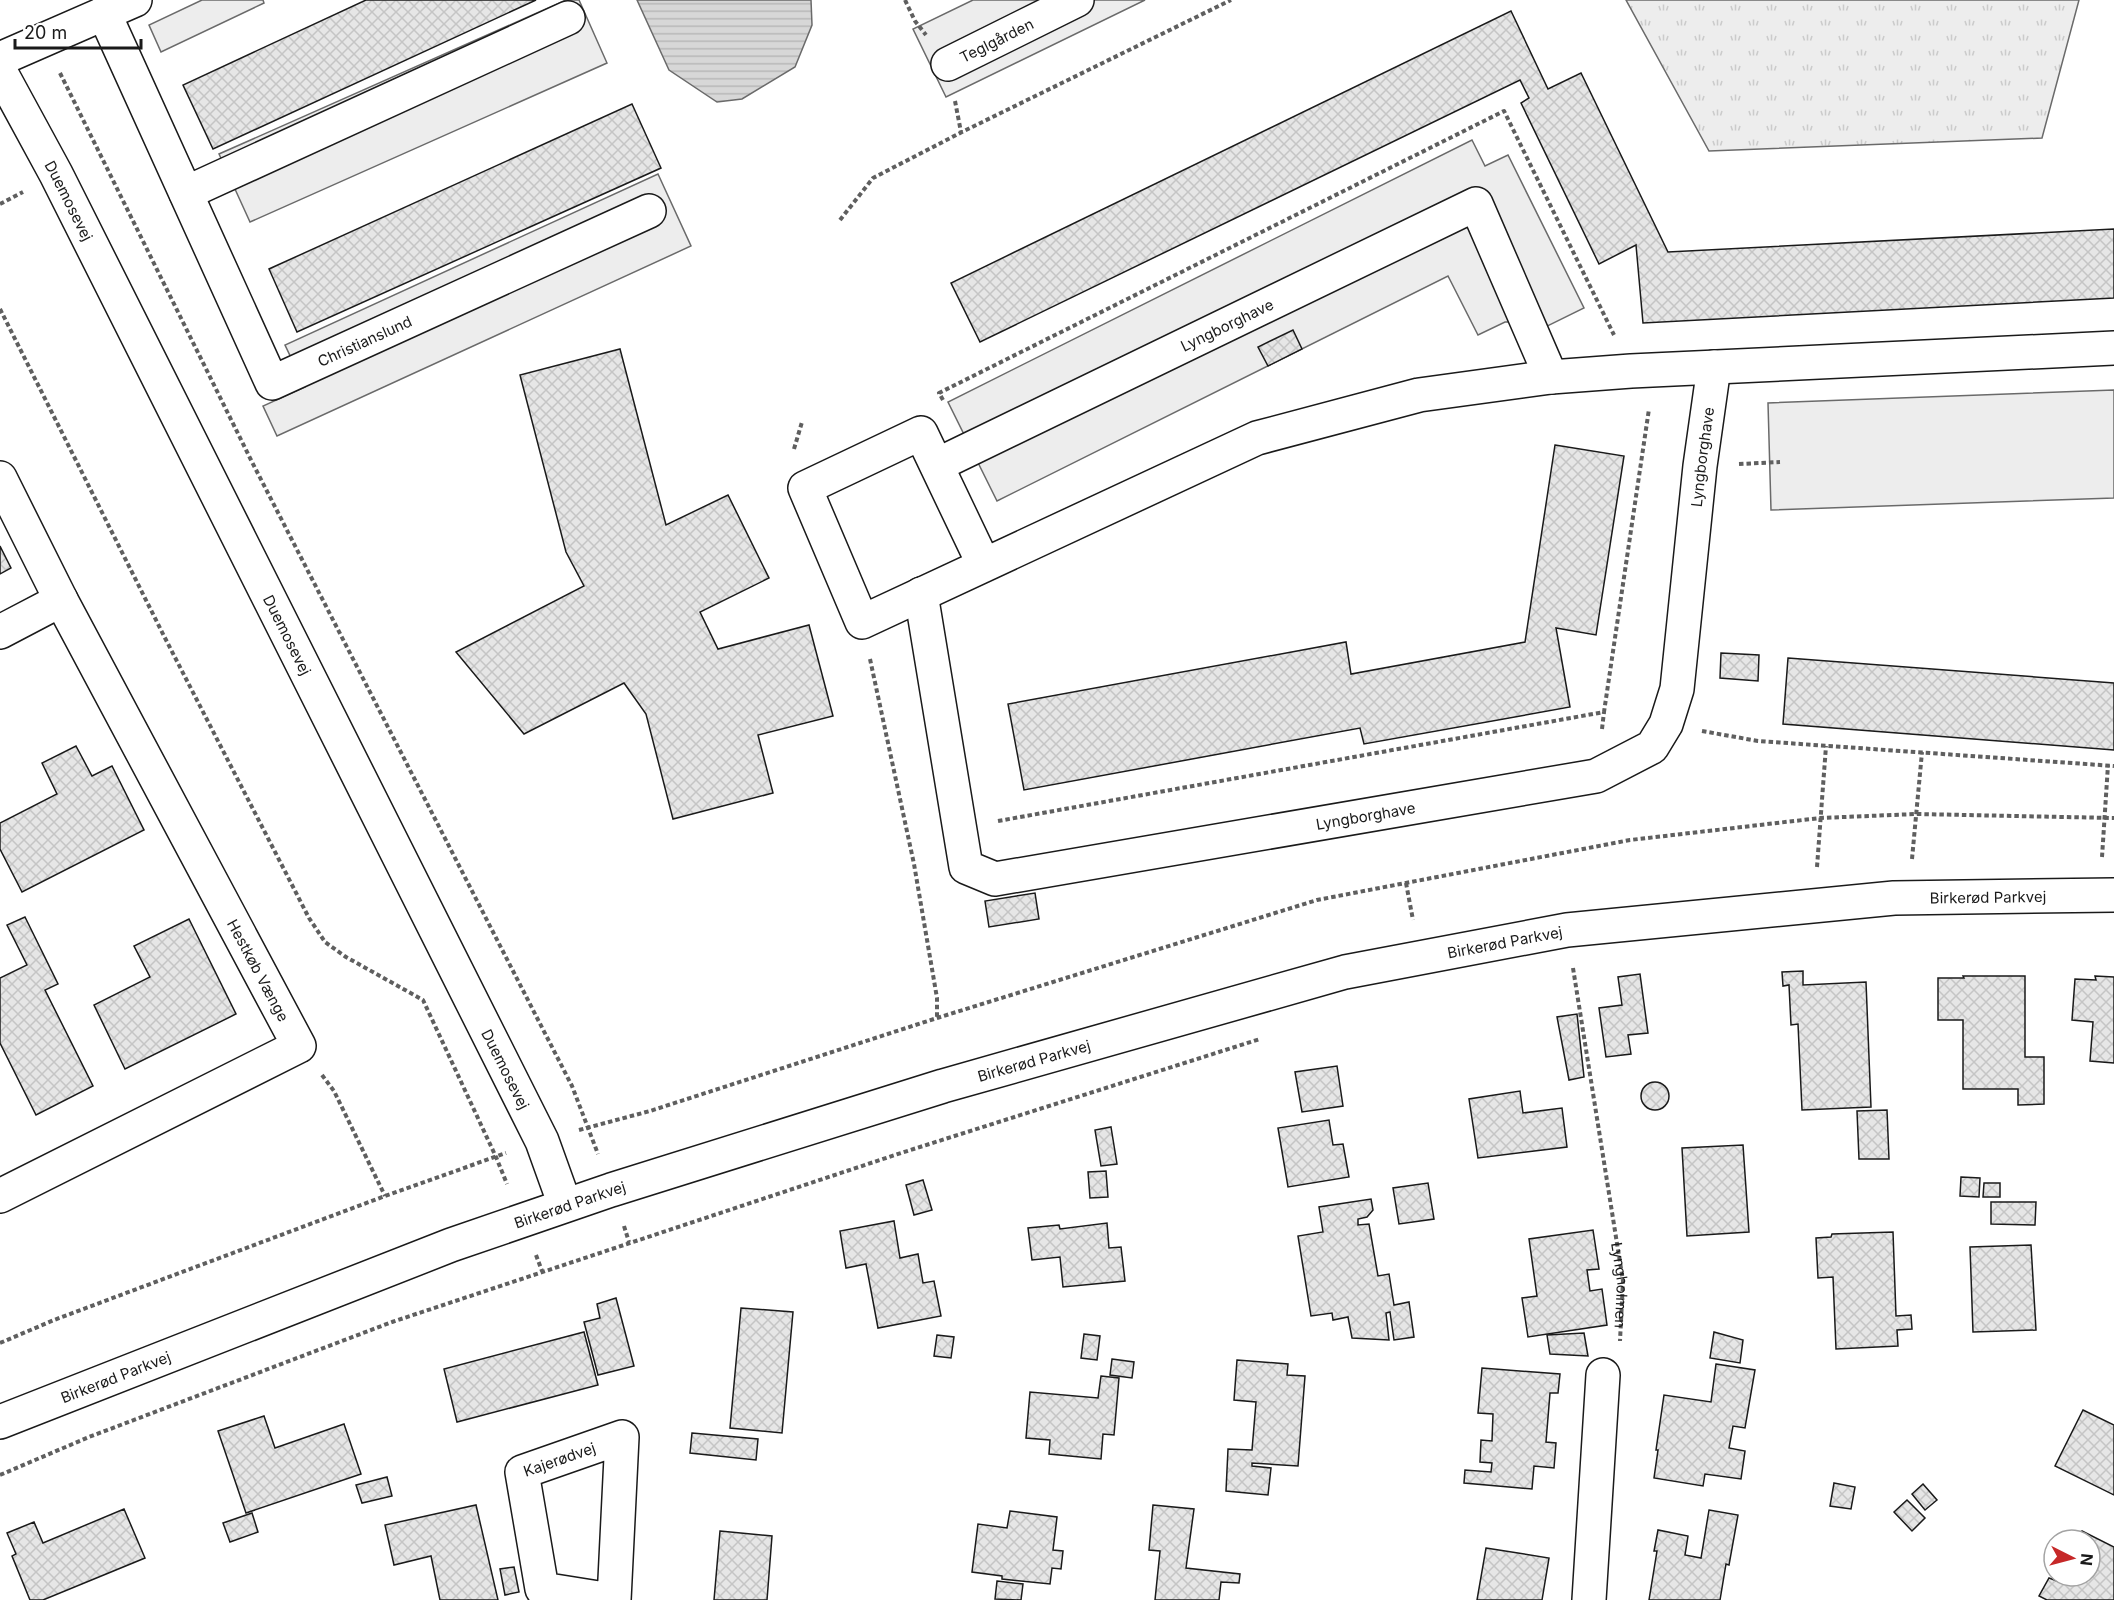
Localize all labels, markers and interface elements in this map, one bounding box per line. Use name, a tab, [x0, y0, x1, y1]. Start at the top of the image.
scale bar	[15, 12, 141, 50]
street label: Teglgården	[956, 14, 1036, 66]
text: 20 m	[24, 22, 67, 43]
street label: Duemosevej	[41, 157, 97, 244]
street label: Lyngborghave	[1177, 294, 1276, 355]
street label: Christianslund	[314, 311, 415, 371]
street label: Lyngborghave	[1686, 406, 1718, 508]
street label: Duemosevej	[259, 591, 316, 678]
street label: Lyngborghave	[1314, 798, 1417, 833]
street label: Birkerød Parkvej	[1930, 886, 2046, 907]
street label: Hestkøb Vænge	[224, 916, 294, 1025]
street label: Birkerød Parkvej	[1446, 922, 1564, 962]
street label: Duemosevej	[478, 1026, 534, 1112]
street label: Birkerød Parkvej	[975, 1035, 1092, 1085]
street label: Birkerød Parkvej	[512, 1177, 628, 1232]
street label: Lyngholmen	[1607, 1241, 1633, 1329]
street label: Birkerød Parkvej	[58, 1347, 173, 1407]
street label: Kajerødvej	[521, 1438, 598, 1480]
north arrow	[2042, 1528, 2102, 1588]
text: N	[2076, 1552, 2098, 1567]

